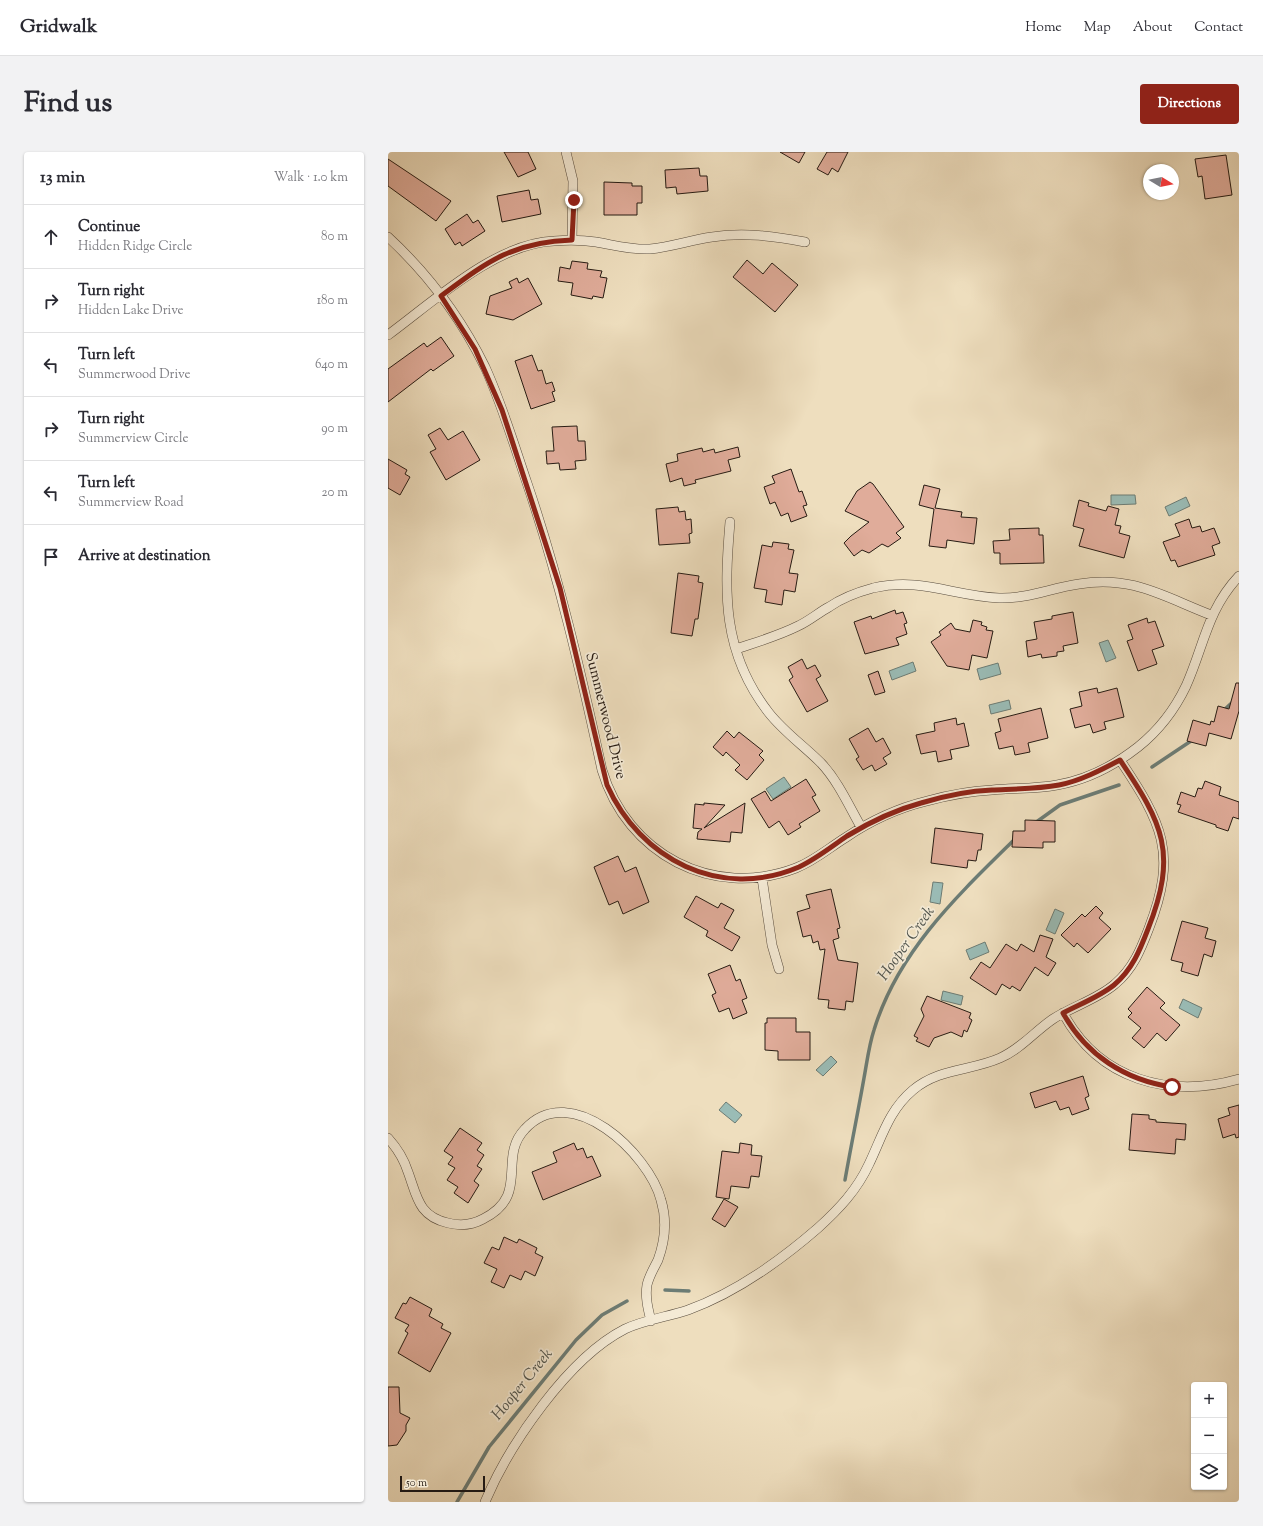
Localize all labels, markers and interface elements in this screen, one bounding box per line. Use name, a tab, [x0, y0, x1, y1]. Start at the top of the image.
text: Gridwalk	[20, 14, 97, 41]
text: Home	[1025, 18, 1062, 38]
text: Map	[1084, 18, 1111, 38]
text: About	[1133, 18, 1172, 38]
text: Contact	[1194, 18, 1243, 38]
text: Find us	[24, 84, 112, 124]
button: Directions	[1140, 84, 1239, 124]
north arrow	[1143, 164, 1179, 200]
text: 13 min	[40, 166, 85, 190]
text: Walk · 1.0 km	[274, 169, 348, 187]
route end	[565, 191, 583, 209]
text: Continue	[78, 217, 140, 238]
icon: ahead	[40, 226, 62, 248]
text: 80 m	[321, 228, 348, 246]
text: Hidden Ridge Circle	[78, 238, 192, 256]
text: Turn right	[78, 281, 144, 302]
icon: right	[40, 290, 62, 312]
text: 180 m	[317, 292, 348, 310]
text: Hidden Lake Drive	[78, 302, 184, 320]
text: Turn left	[78, 345, 135, 366]
icon: left	[40, 354, 62, 376]
text: 640 m	[315, 356, 348, 374]
text: Summerwood Drive	[78, 366, 191, 384]
text: Turn right	[78, 409, 144, 430]
icon: right	[40, 418, 62, 440]
text: 90 m	[321, 420, 348, 438]
text: Summerview Circle	[78, 430, 189, 448]
text: Turn left	[78, 473, 135, 494]
icon: left	[40, 482, 62, 504]
text: 20 m	[322, 484, 348, 502]
text: Summerview Road	[78, 494, 184, 512]
icon: arrive	[40, 546, 62, 568]
text: Arrive at destination	[78, 546, 211, 567]
street label: Summerwood Drive	[579, 650, 631, 782]
water label: Hooper Creek	[873, 902, 941, 986]
route start	[1163, 1078, 1181, 1096]
water label: Hooper Creek	[487, 1344, 559, 1426]
map controls	[1191, 1382, 1227, 1490]
button: +	[1191, 1382, 1227, 1418]
button: −	[1191, 1418, 1227, 1454]
button: layers	[1191, 1454, 1227, 1490]
scale bar	[400, 1474, 485, 1493]
text: 50 m	[406, 1475, 427, 1491]

